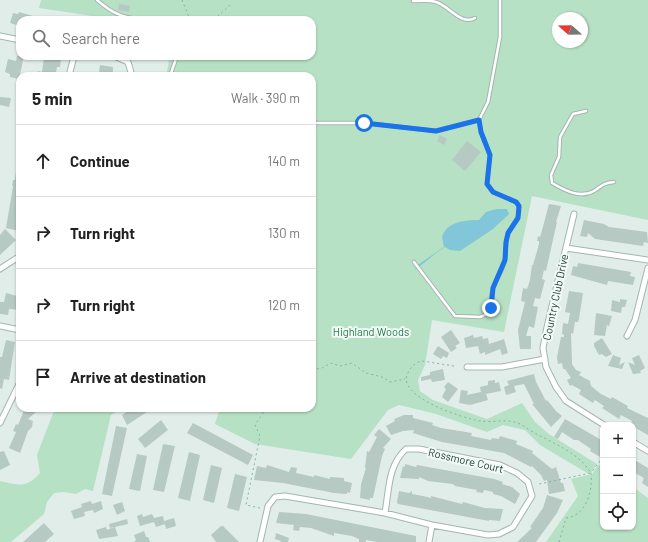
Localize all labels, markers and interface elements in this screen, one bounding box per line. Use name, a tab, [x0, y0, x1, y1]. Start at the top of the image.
north arrow	[552, 12, 588, 48]
search box	[16, 16, 316, 60]
icon: search	[30, 27, 52, 49]
text: Search here	[62, 29, 140, 47]
text: 5 min	[32, 88, 72, 108]
text: Walk · 390 m	[231, 90, 300, 106]
route start	[355, 114, 373, 132]
icon: ahead	[32, 150, 54, 172]
text: Continue	[70, 152, 130, 170]
text: 140 m	[268, 153, 300, 169]
icon: right	[32, 222, 54, 244]
text: Turn right	[70, 224, 135, 242]
text: 130 m	[268, 225, 300, 241]
street label: Country Club Drive	[540, 253, 571, 341]
icon: right	[32, 294, 54, 316]
text: Turn right	[70, 296, 135, 314]
text: 120 m	[268, 297, 300, 313]
route end	[482, 299, 500, 317]
park label: Highland Woods	[333, 325, 409, 338]
icon: arrive	[32, 366, 54, 388]
text: Arrive at destination	[70, 368, 206, 386]
map controls	[600, 422, 636, 530]
button: +	[600, 422, 636, 458]
street label: Rossmore Court	[427, 445, 505, 475]
button: −	[600, 458, 636, 494]
button: locate	[600, 494, 636, 530]

